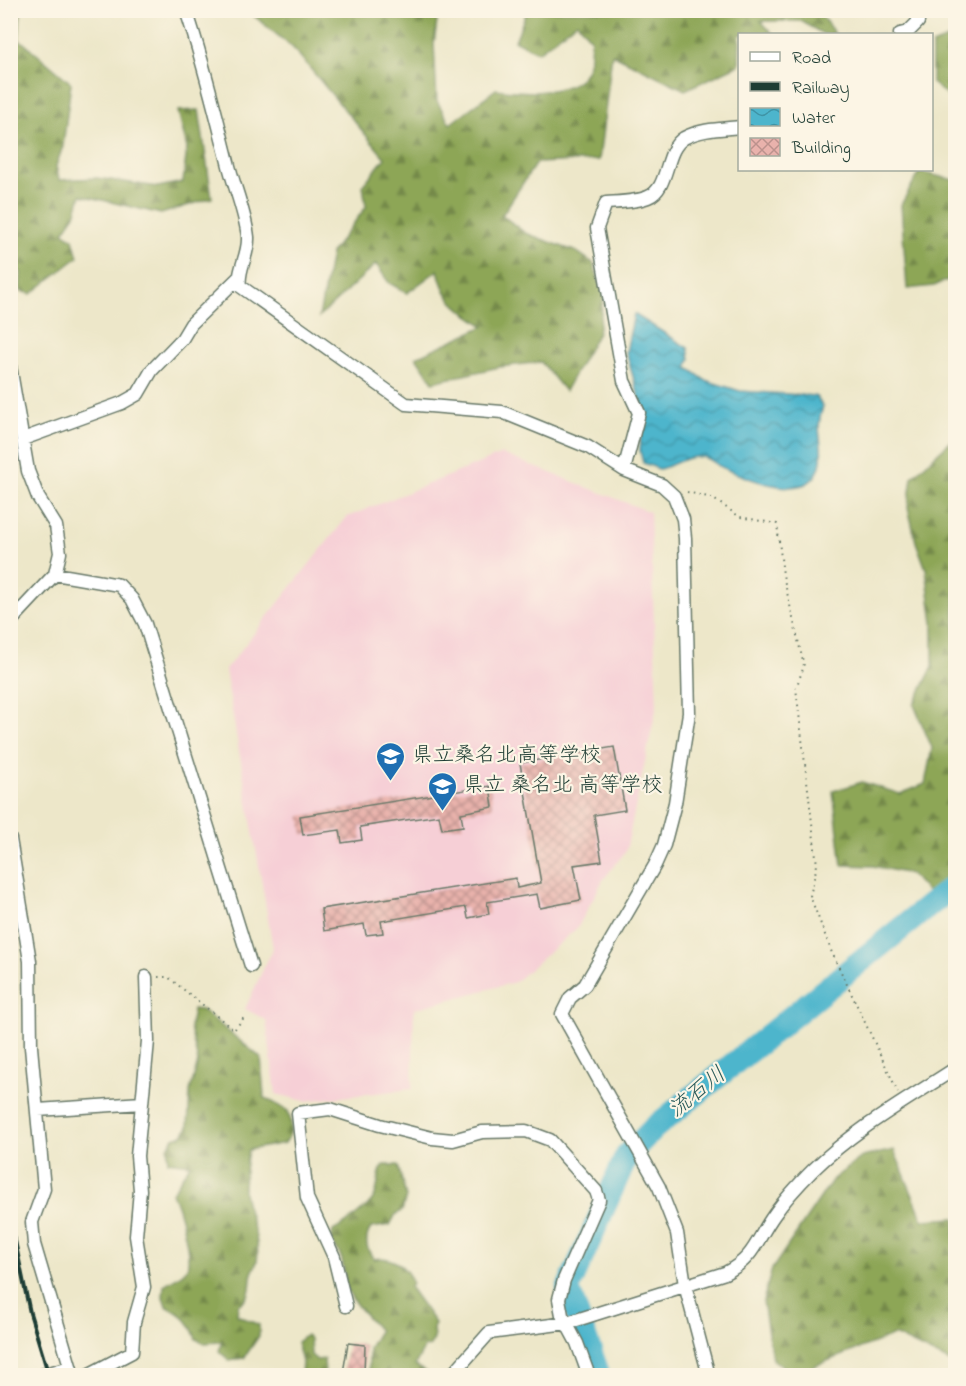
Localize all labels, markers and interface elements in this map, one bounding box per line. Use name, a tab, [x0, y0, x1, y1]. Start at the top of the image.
legend	[738, 33, 933, 171]
text: Road	[792, 46, 831, 72]
text: Railway	[792, 76, 849, 102]
text: Water	[792, 106, 836, 132]
text: Building	[791, 136, 851, 163]
school or university icon: 県立桑名北高等学校	[375, 740, 407, 782]
place label: 県立桑名北高等学校	[412, 741, 601, 771]
school or university icon: 県立 桑名北 高等学校	[426, 770, 458, 812]
place label: 県立 桑名北 高等学校	[463, 771, 663, 801]
water label: 流石川	[662, 1060, 734, 1126]

